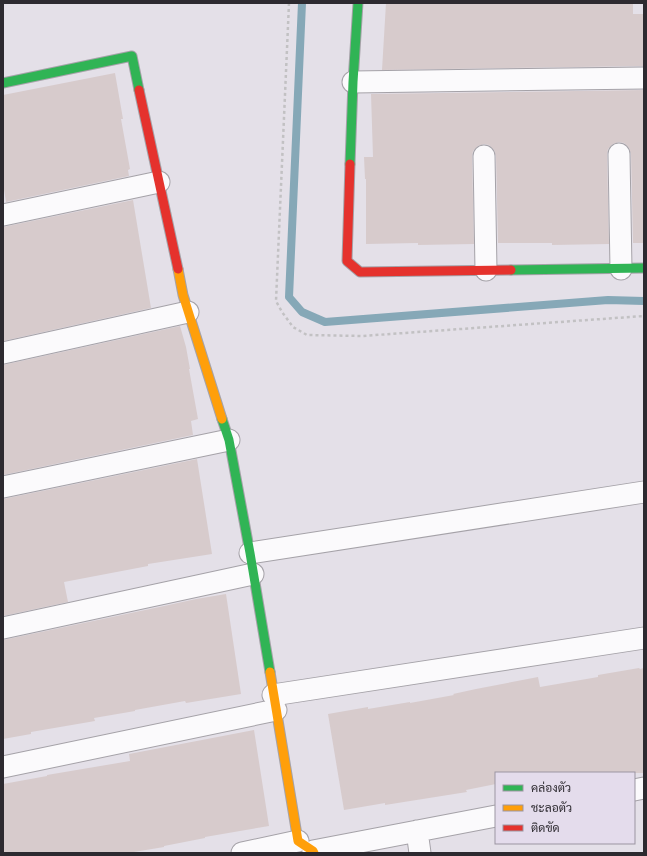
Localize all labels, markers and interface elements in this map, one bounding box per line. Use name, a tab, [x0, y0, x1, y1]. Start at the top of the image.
legend	[495, 772, 635, 844]
text: คล่องตัว	[531, 780, 571, 795]
text: ชะลอตัว	[531, 800, 572, 815]
text: ติดขัด	[531, 820, 560, 835]

